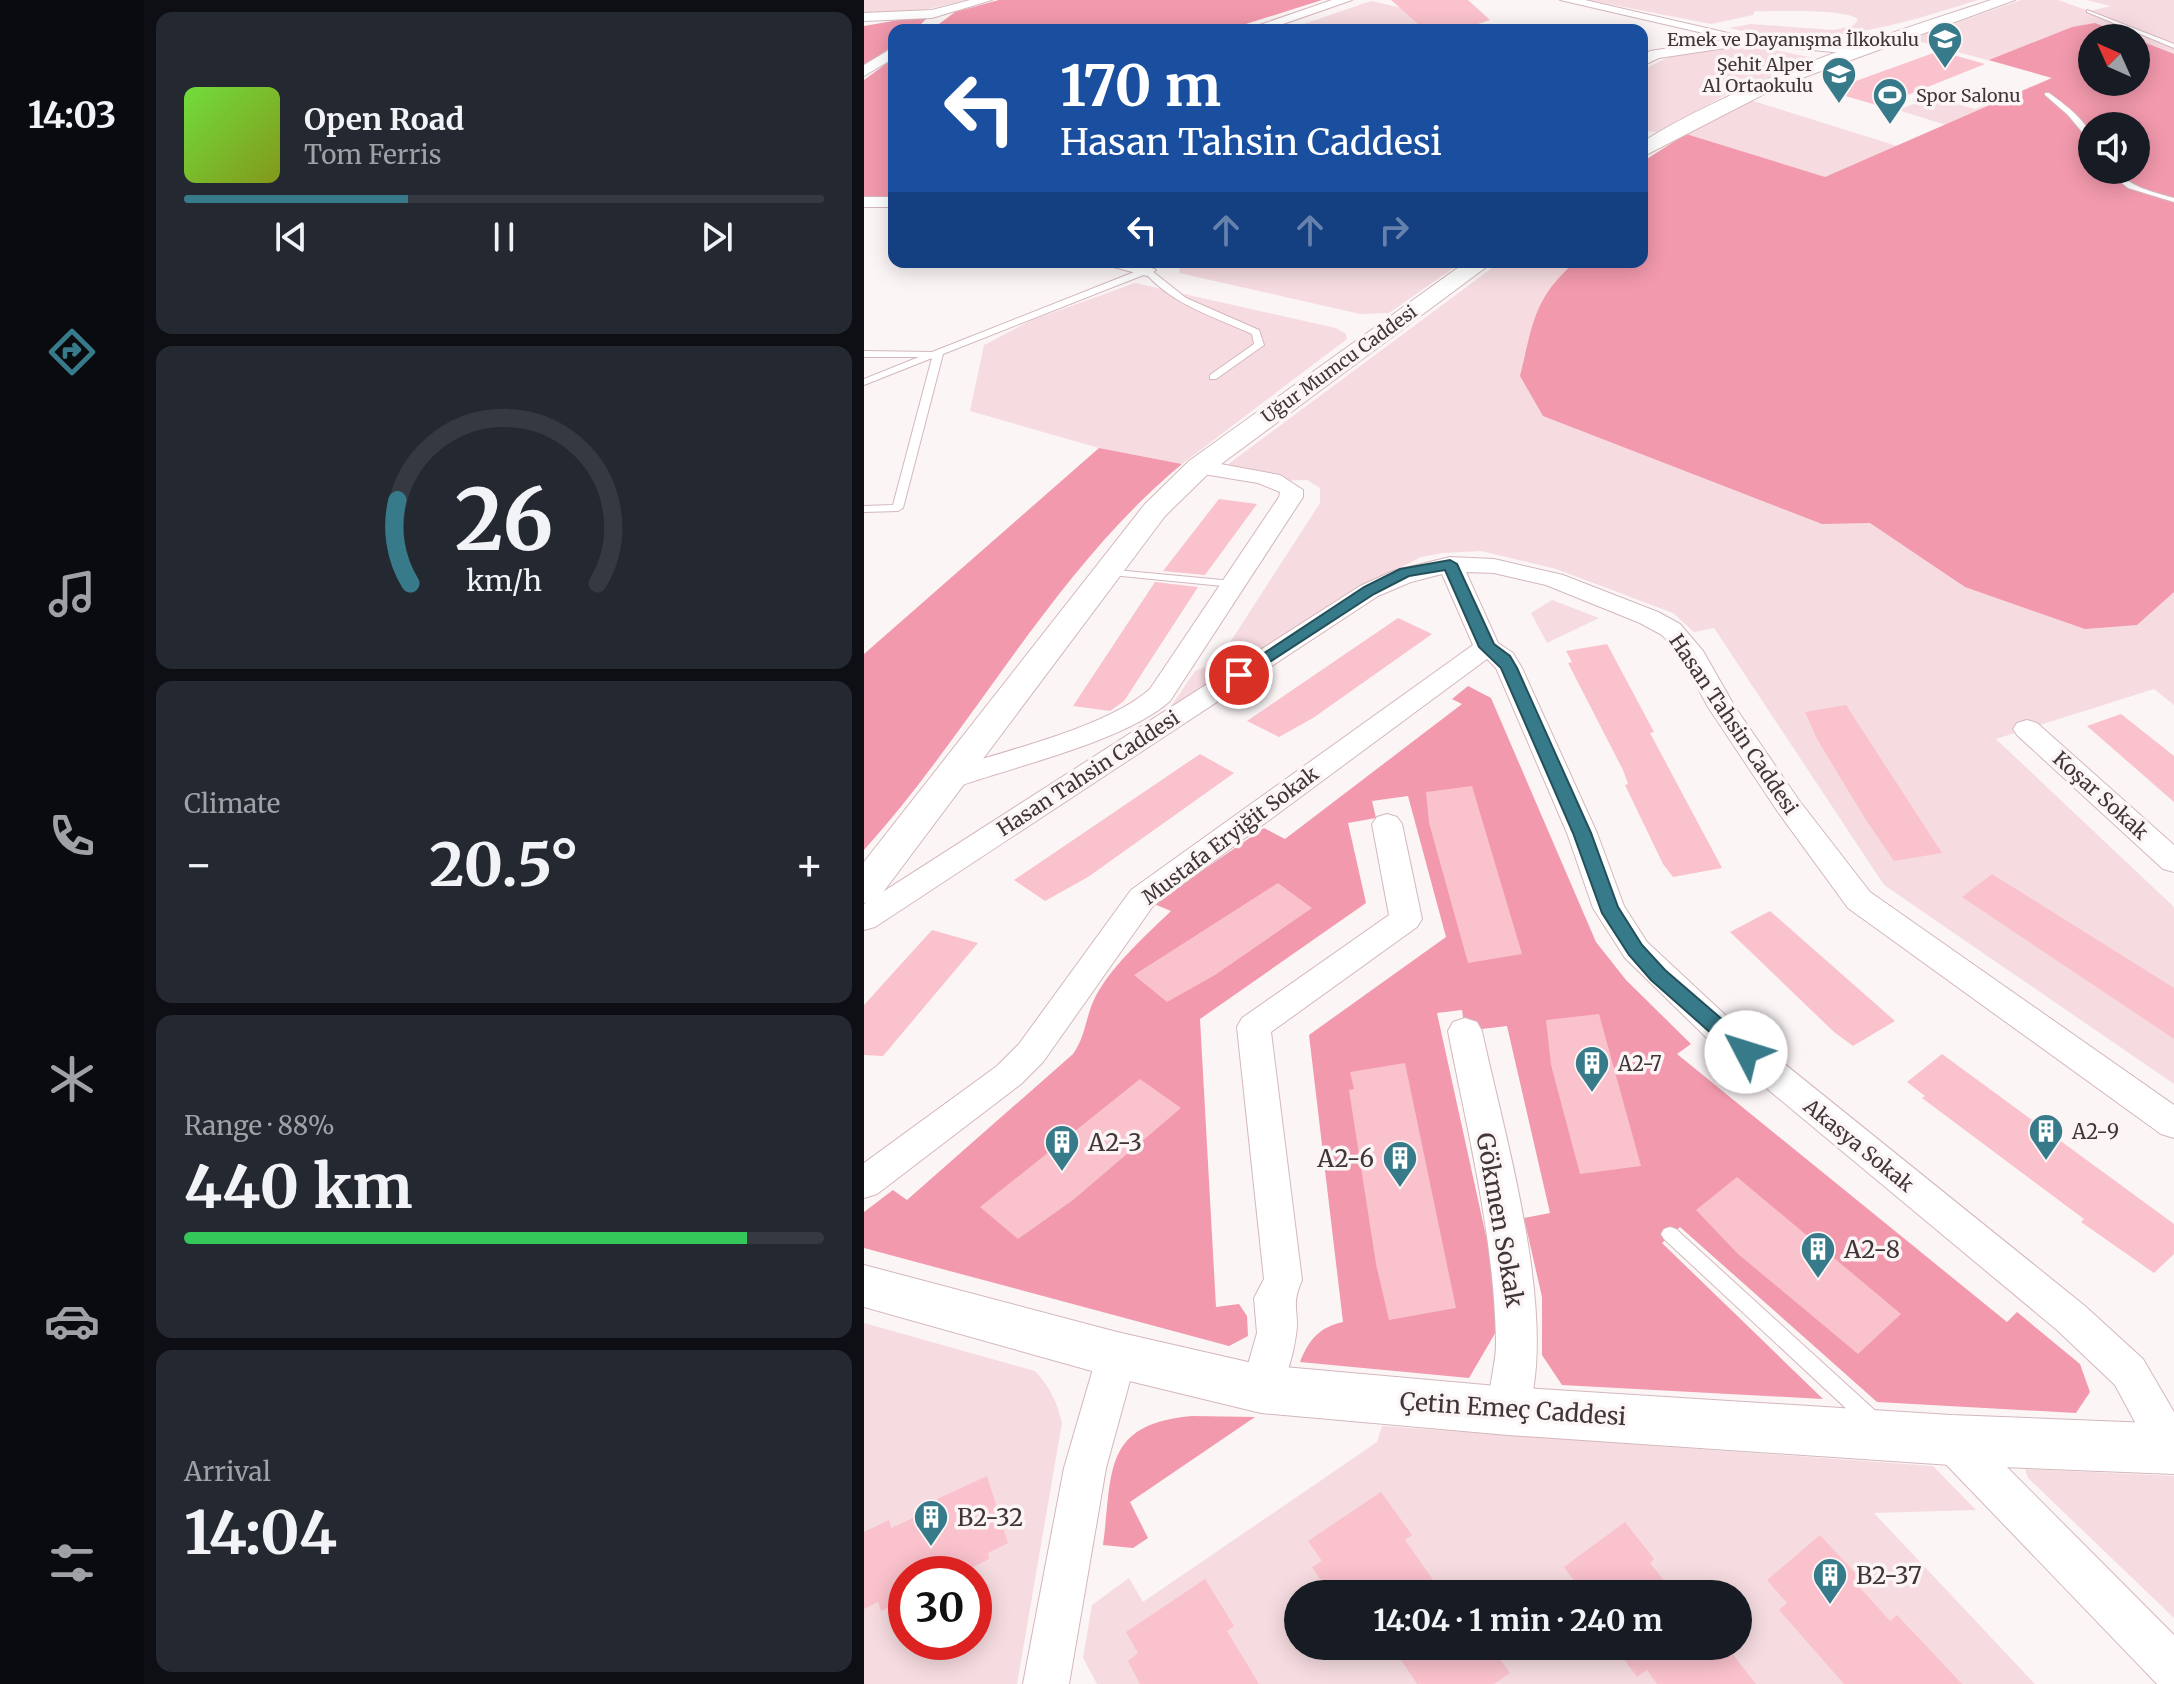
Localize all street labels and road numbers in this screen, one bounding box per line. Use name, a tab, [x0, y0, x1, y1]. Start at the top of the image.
street label: Uğur Mumcu Caddesi	[1257, 300, 1421, 428]
street label: Hasan Tahsin Caddesi	[1664, 629, 1804, 819]
street label: Hasan Tahsin Caddesi	[992, 705, 1184, 841]
street label: Koşar Sokak	[2048, 746, 2154, 845]
street label: Mustafa Eryiğit Sokak	[1137, 760, 1323, 909]
street label: Akasya Sokak	[1798, 1093, 1919, 1197]
street label: Gökmen Sokak	[1469, 1130, 1531, 1310]
street label: Çetin Emeç Caddesi	[1399, 1386, 1627, 1432]

